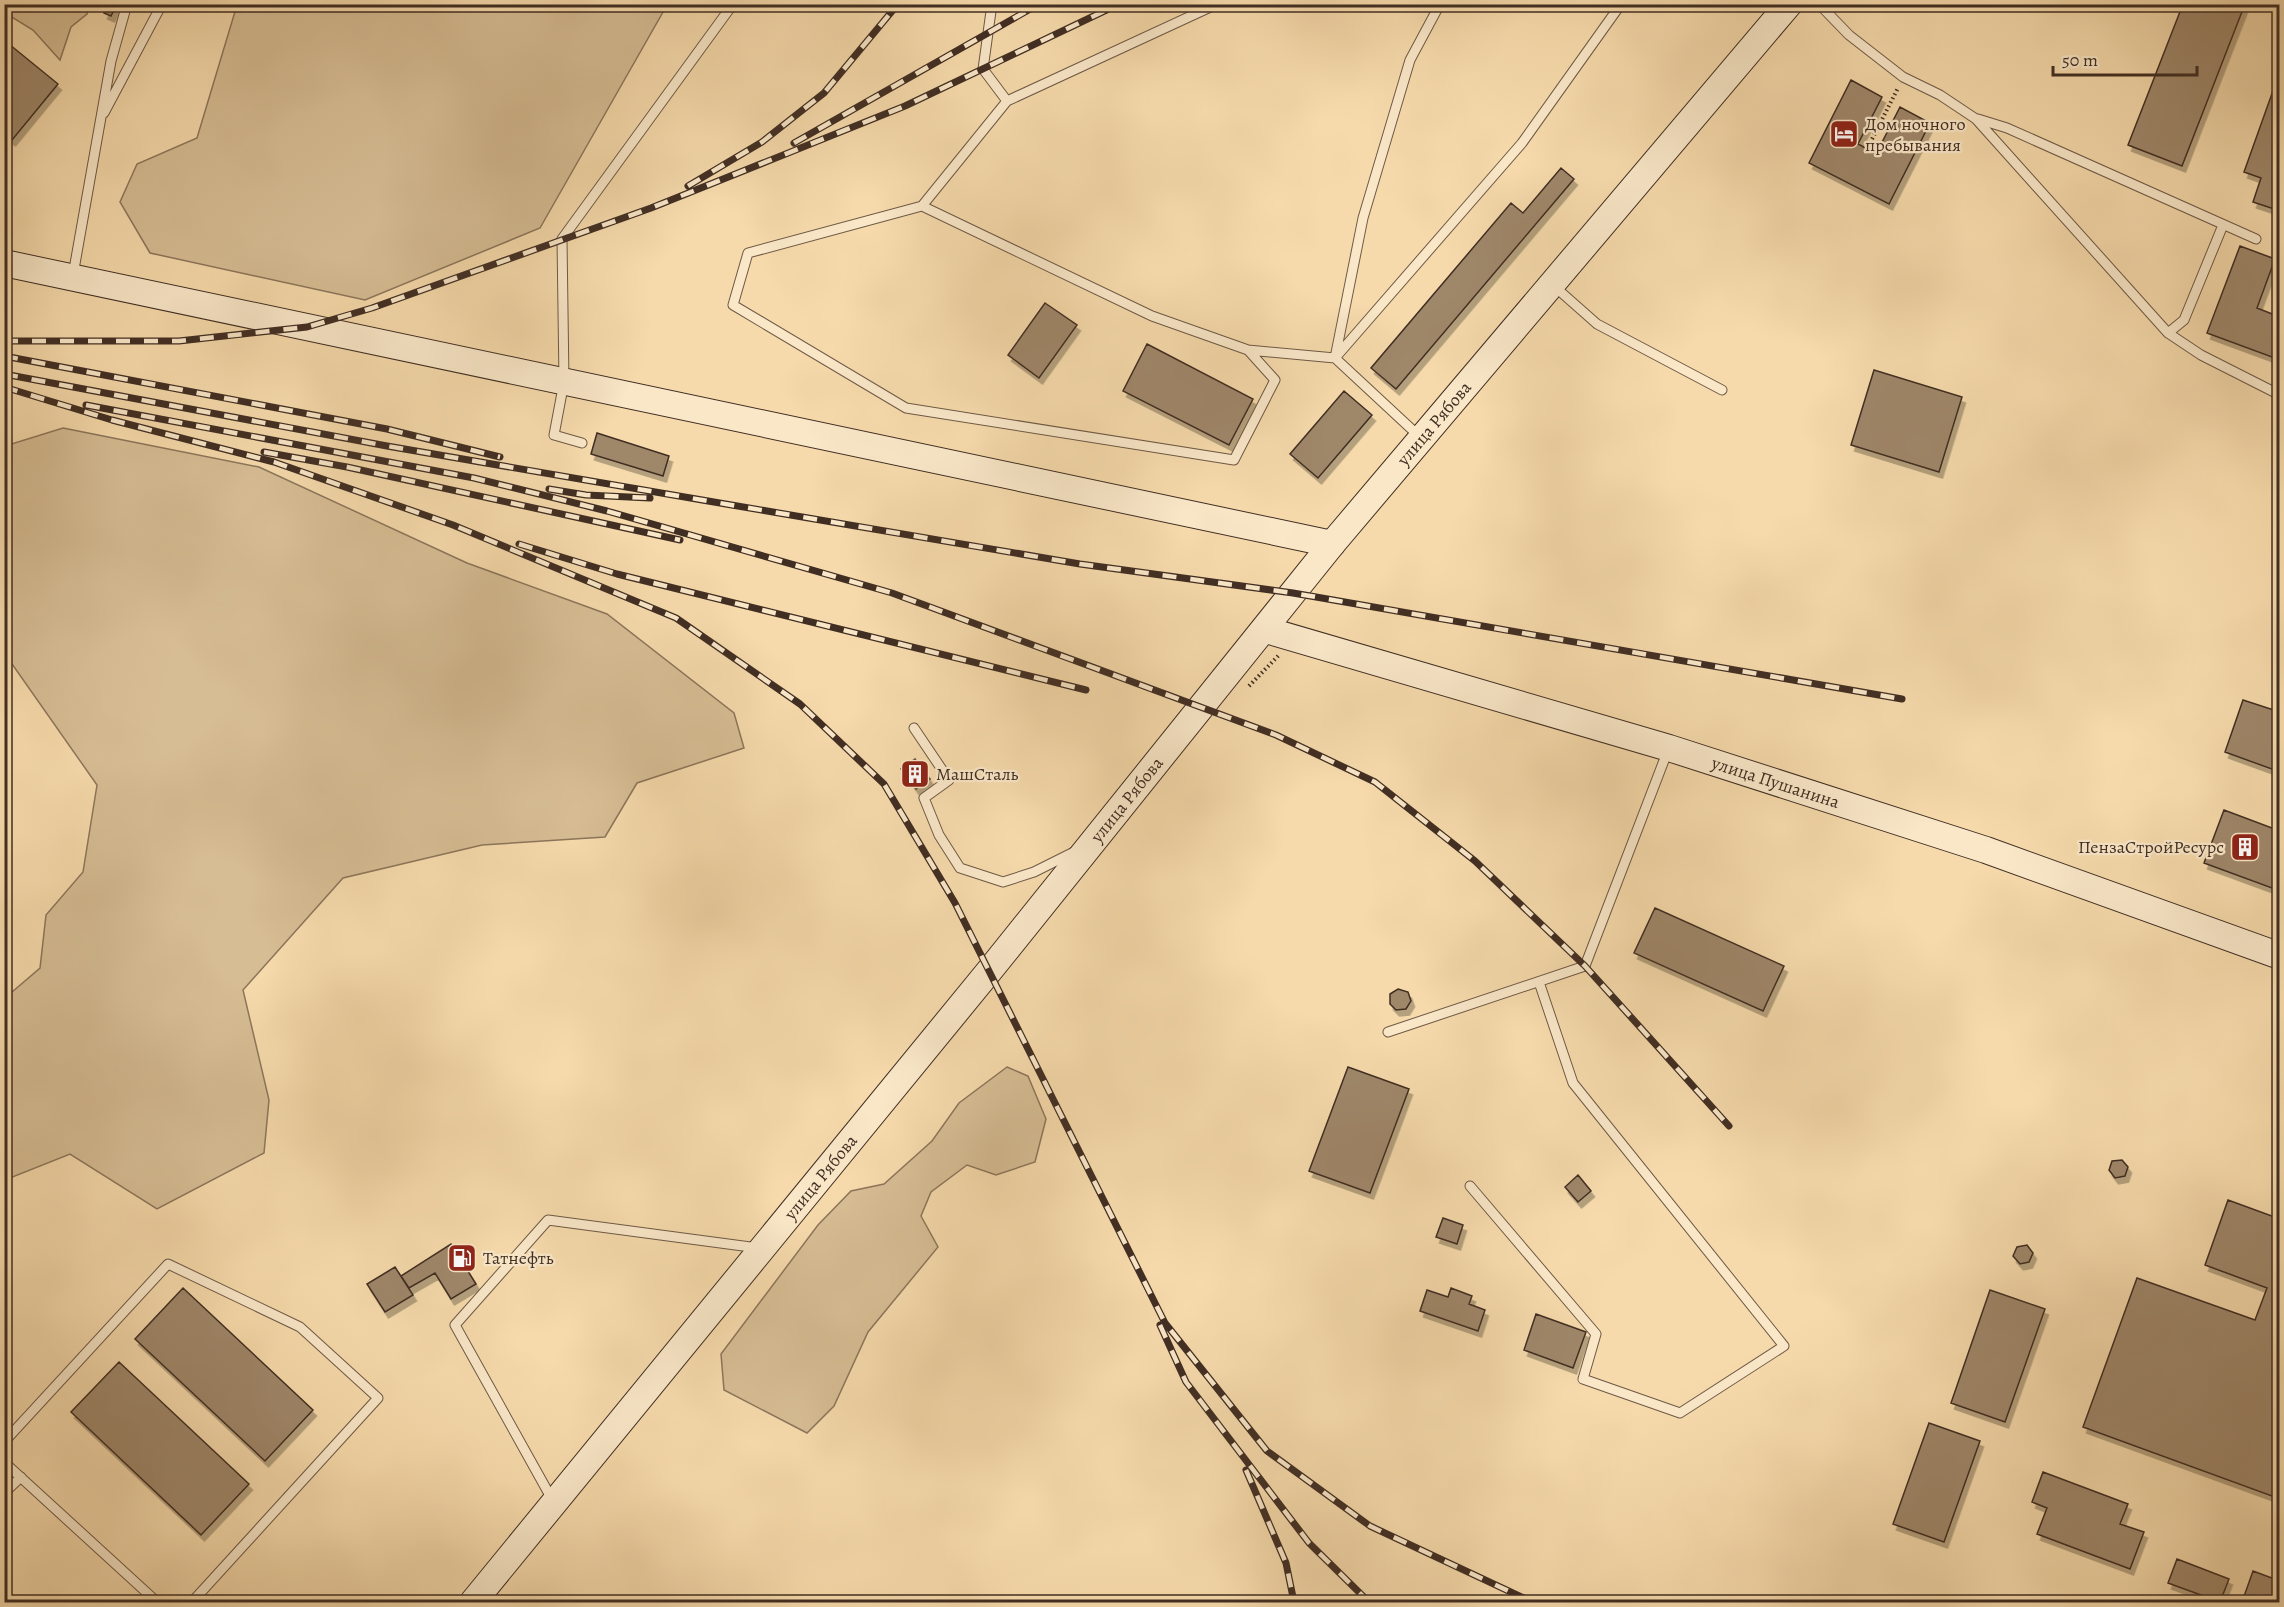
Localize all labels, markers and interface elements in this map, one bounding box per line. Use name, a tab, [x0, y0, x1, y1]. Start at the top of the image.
scale bar	[2053, 39, 2197, 77]
text: 50 m	[2062, 48, 2098, 72]
place label: Дом ночного пребывания	[1865, 112, 1966, 157]
hotel icon: Дом ночного пребывания	[1828, 118, 1860, 150]
street label: улица Рябова	[1391, 375, 1477, 471]
street label: улица Пушанина	[1708, 750, 1843, 814]
street label: улица Рябова	[1084, 751, 1169, 848]
building icon: МашСталь	[899, 758, 931, 790]
place label: МашСталь	[936, 762, 1019, 786]
building icon: ПензаСтройРесурс	[2229, 831, 2261, 863]
place label: ПензаСтройРесурс	[2078, 835, 2224, 859]
street label: улица Рябова	[778, 1129, 863, 1226]
fuel station icon: Татнефть	[446, 1242, 478, 1274]
place label: Татнефть	[483, 1246, 554, 1270]

